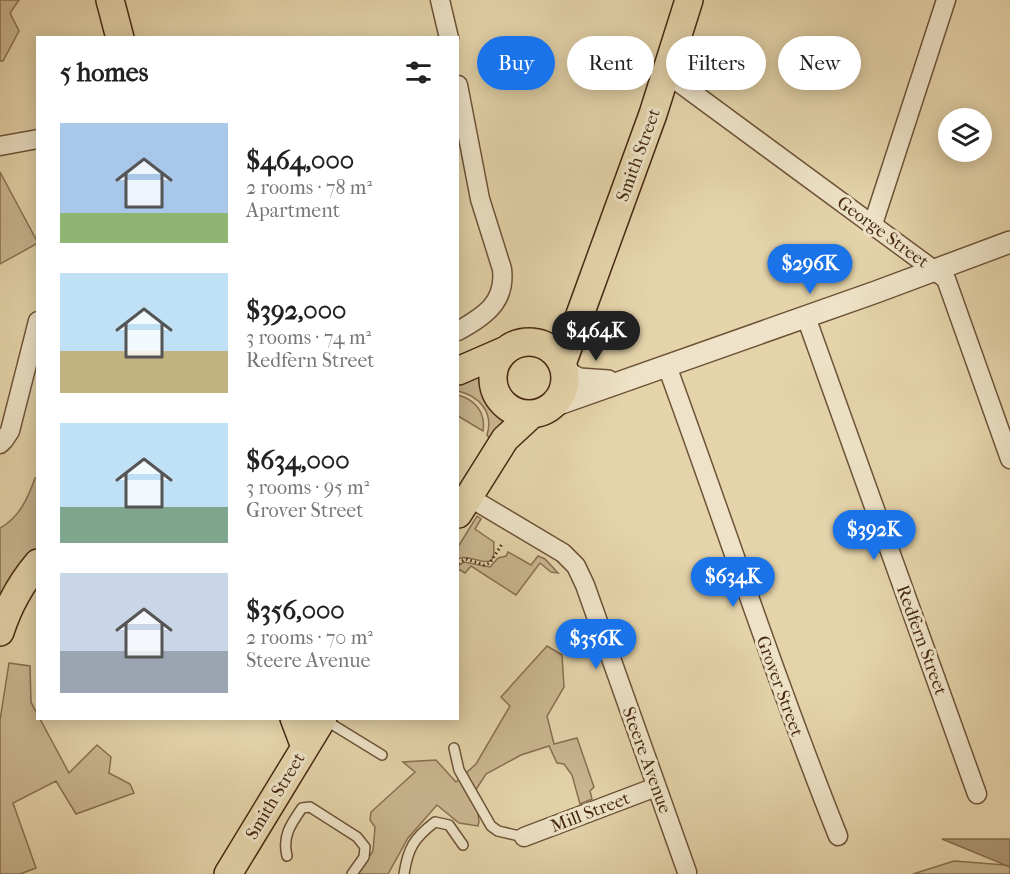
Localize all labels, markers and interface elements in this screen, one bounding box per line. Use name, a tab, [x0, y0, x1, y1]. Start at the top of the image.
chip: Buy	[477, 36, 555, 90]
chip: Rent	[567, 36, 654, 90]
chip: Filters	[666, 36, 766, 90]
chip: New	[778, 36, 861, 90]
icon: filters	[402, 56, 435, 89]
text: 5 homes	[60, 57, 148, 88]
street label: Smith Street	[612, 105, 665, 205]
map controls	[938, 108, 992, 162]
button: layers	[938, 108, 992, 162]
text: $464,000	[246, 145, 354, 176]
icon: home	[108, 147, 180, 219]
text: 2 rooms · 78 m²	[246, 176, 372, 199]
street label: George Street	[833, 192, 933, 273]
text: Apartment	[246, 199, 340, 222]
pin: $296K	[768, 244, 852, 295]
text: $296K	[781, 252, 839, 275]
text: $392,000	[246, 295, 346, 326]
icon: home	[108, 297, 180, 369]
pin: $464K	[554, 311, 638, 362]
text: $464K	[566, 319, 626, 342]
text: 3 rooms · 74 m²	[246, 326, 371, 349]
text: Redfern Street	[246, 349, 374, 372]
text: $634,000	[246, 445, 350, 476]
icon: home	[108, 447, 180, 519]
text: 3 rooms · 95 m²	[246, 476, 369, 499]
text: Grover Street	[246, 499, 363, 522]
pin: $392K	[832, 510, 916, 561]
text: $392K	[847, 518, 901, 541]
pin: $634K	[691, 557, 775, 608]
text: $634K	[705, 565, 761, 588]
street label: Redfern Street	[892, 582, 951, 699]
text: $356,000	[246, 595, 345, 626]
icon: home	[108, 597, 180, 669]
pin: $356K	[554, 619, 638, 670]
text: 2 rooms · 70 m²	[246, 626, 373, 649]
text: $356K	[569, 627, 623, 650]
street label: Grover Street	[752, 633, 808, 740]
text: Steere Avenue	[246, 649, 370, 672]
street label: Steere Avenue	[618, 704, 676, 816]
street label: Smith Street	[241, 749, 310, 843]
street label: Mill Street	[548, 788, 633, 837]

